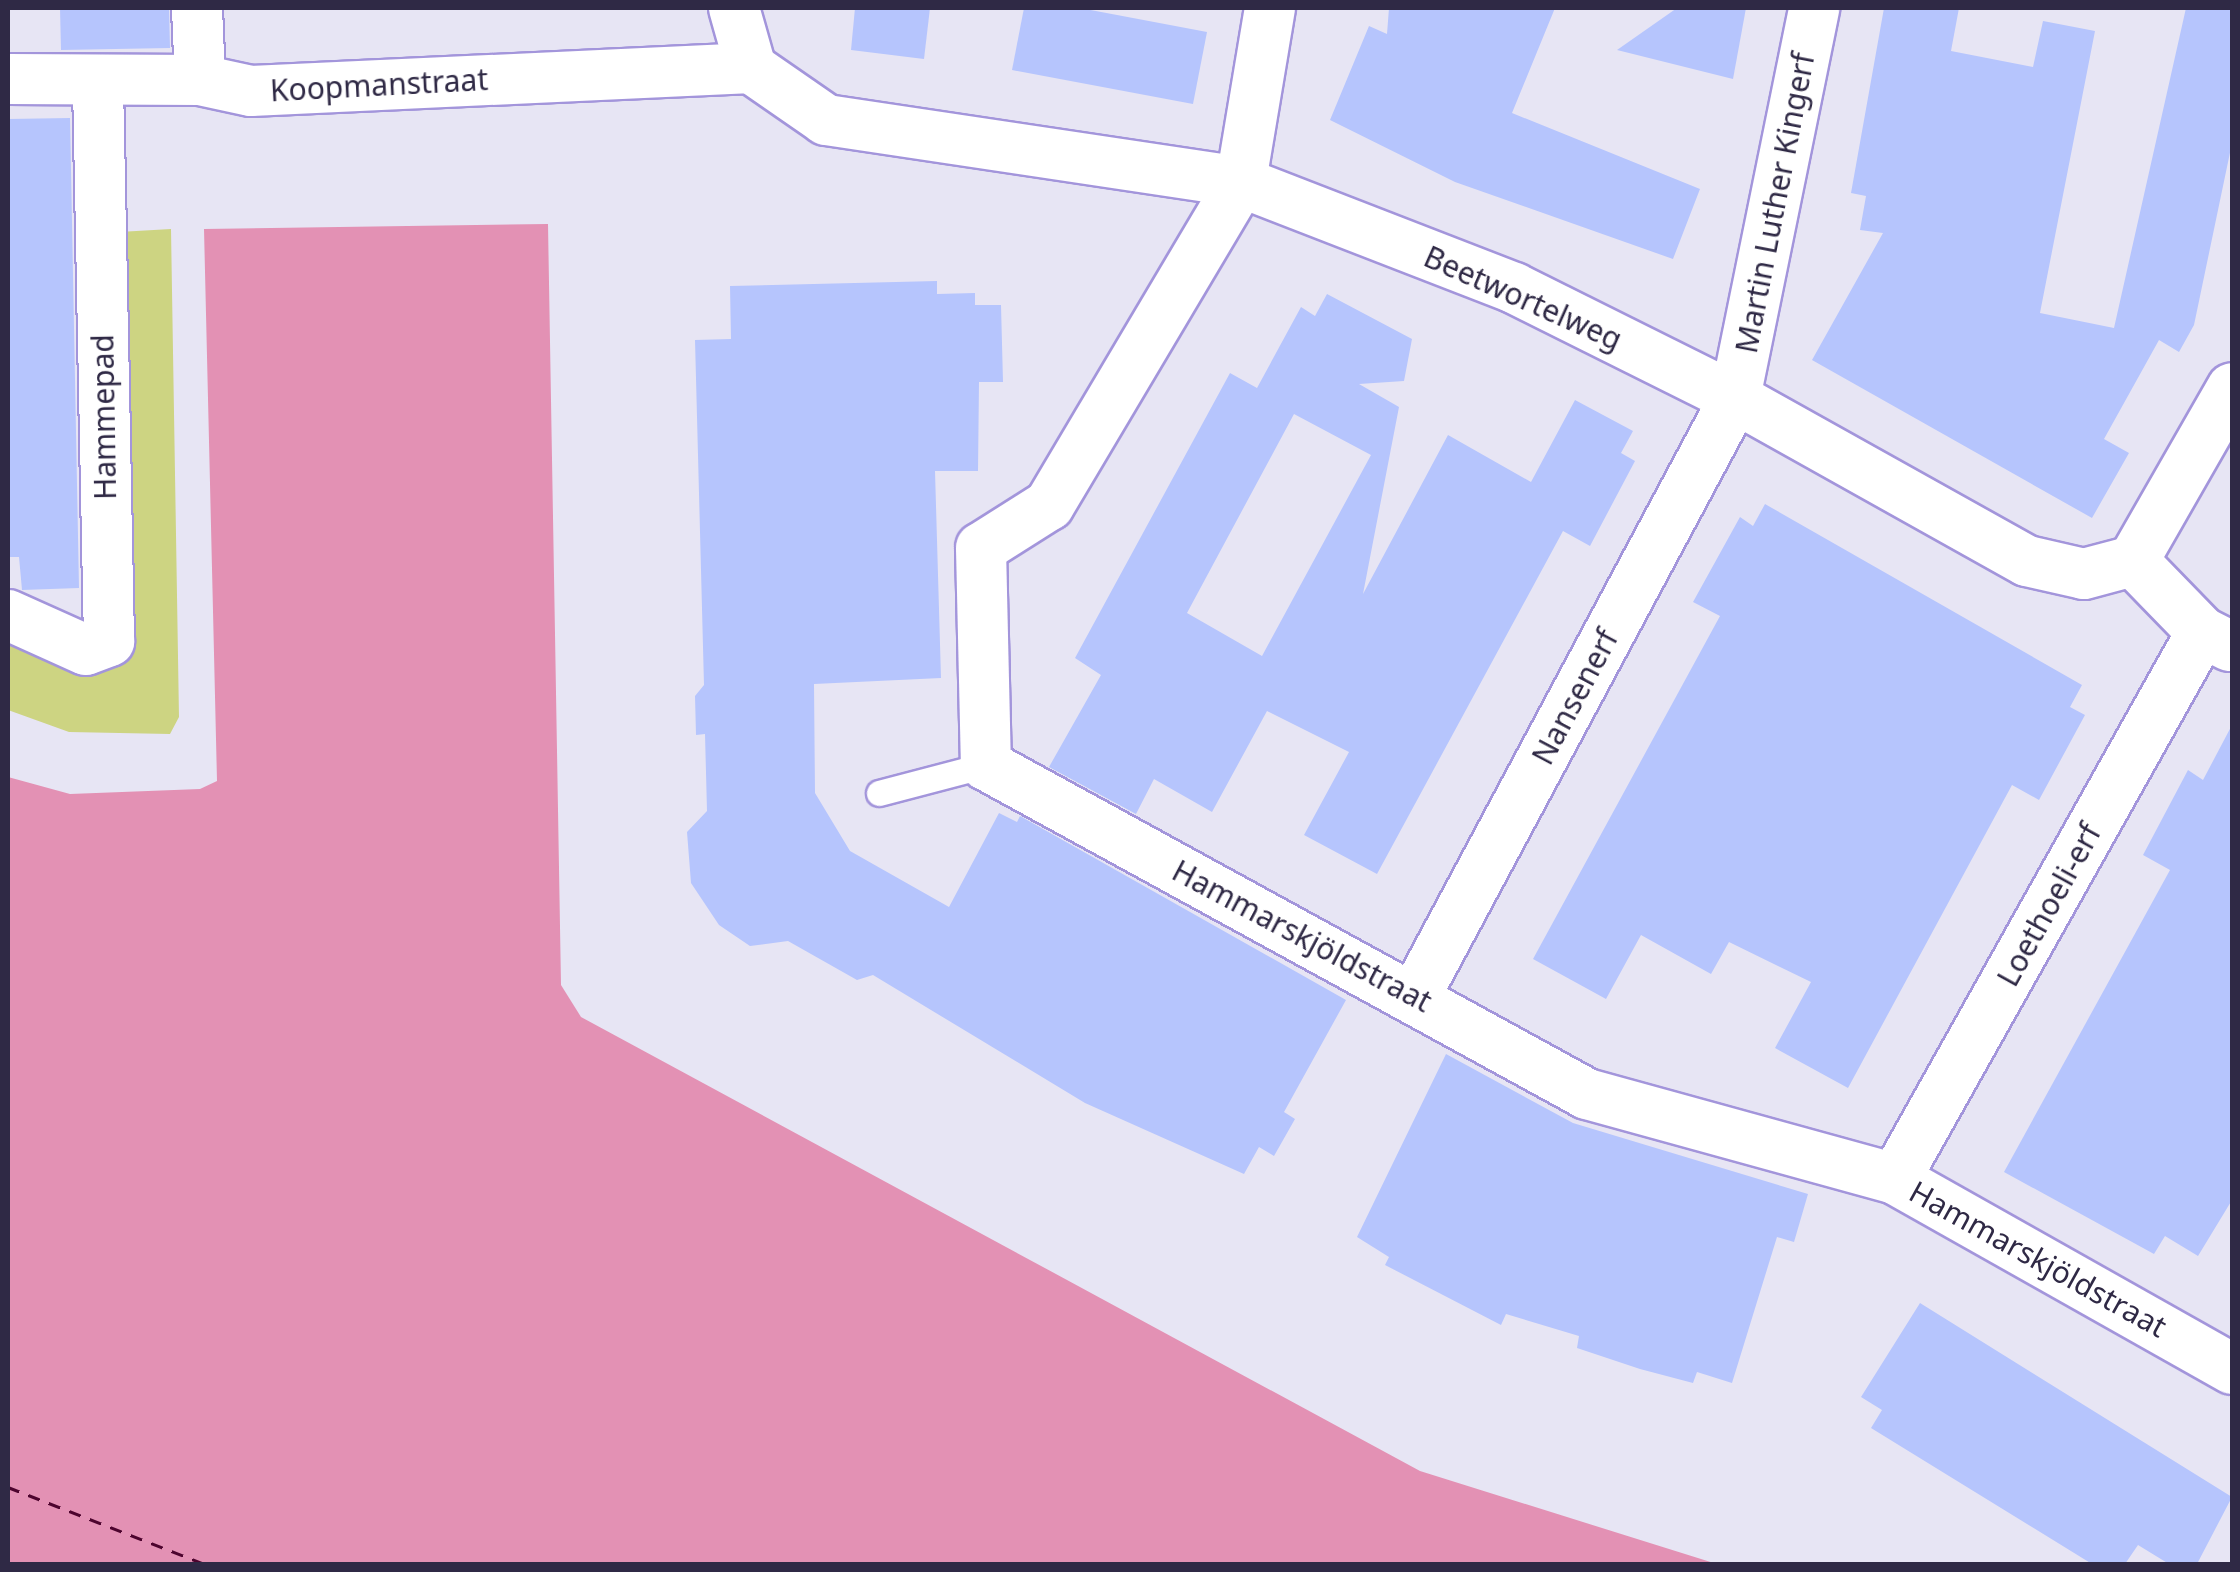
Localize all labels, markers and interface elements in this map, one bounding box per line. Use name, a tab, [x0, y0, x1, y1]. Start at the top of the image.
street label: Martin Luther Kingerf	[1728, 50, 1822, 356]
street label: Koopmanstraat	[269, 61, 489, 109]
street label: Beetwortelweg	[1419, 238, 1627, 358]
street label: Hammepad	[85, 334, 123, 500]
street label: Nansenerf	[1524, 623, 1626, 771]
street label: Loethoeli-erf	[1990, 818, 2108, 992]
street label: Hammarskjöldstraat	[1166, 852, 1438, 1020]
street label: Hammarskjöldstraat	[1903, 1173, 2173, 1345]

